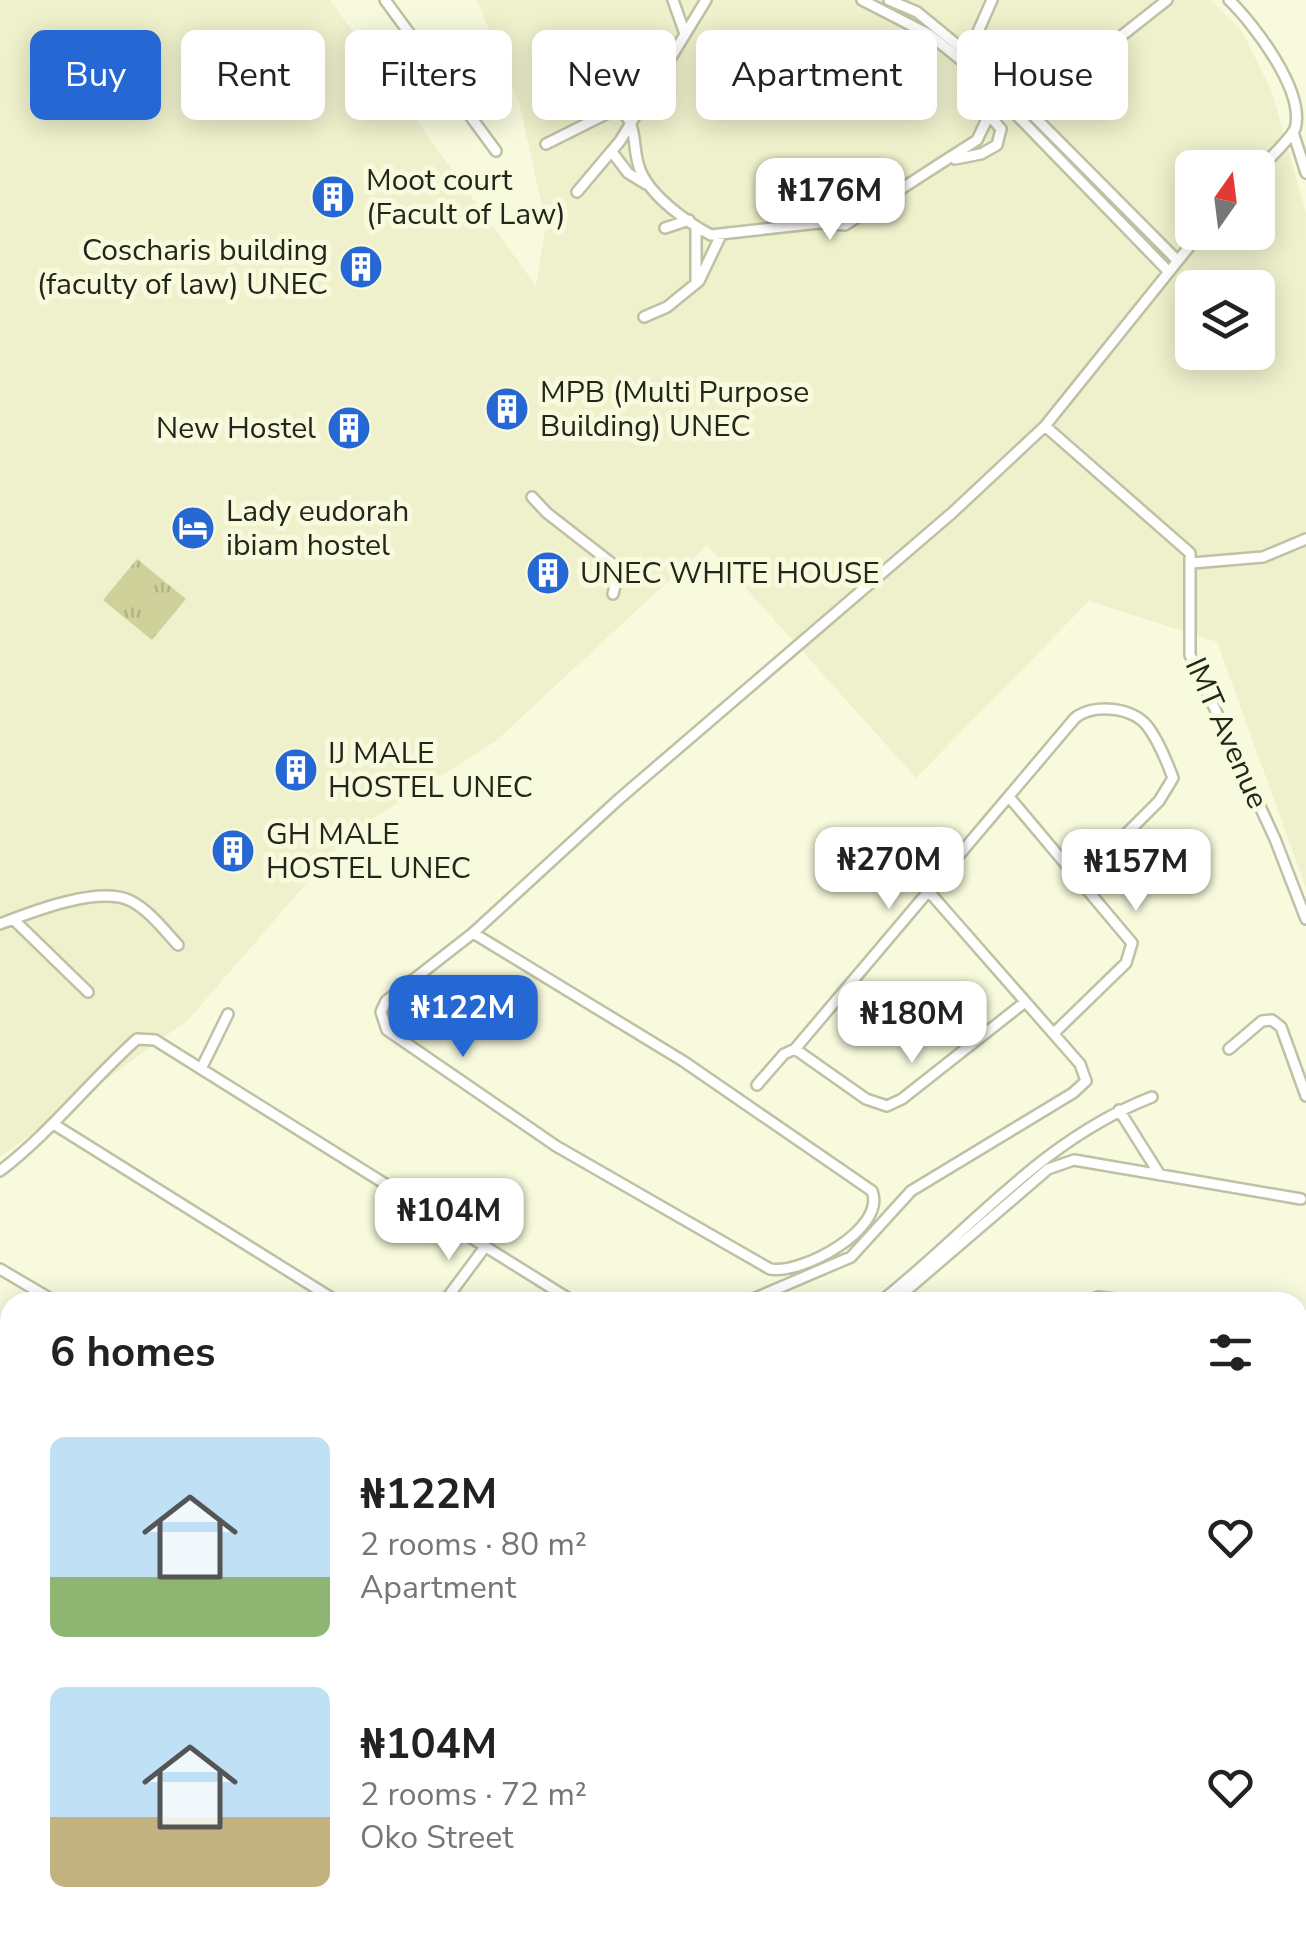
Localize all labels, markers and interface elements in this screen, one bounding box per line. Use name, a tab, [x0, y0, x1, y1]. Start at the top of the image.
chip: Buy	[30, 30, 161, 120]
chip: Rent	[181, 30, 325, 120]
chip: Filters	[345, 30, 512, 120]
chip: New	[532, 30, 676, 120]
chip: Apartment	[696, 30, 937, 120]
chip: House	[957, 30, 1128, 120]
north arrow	[1175, 150, 1275, 250]
map controls	[1175, 150, 1275, 370]
pin: ₦176M	[760, 158, 900, 243]
place label: Moot court (Facult of Law)	[366, 160, 566, 235]
text: ₦176M	[778, 169, 882, 212]
building icon: Moot court (Facult of Law)	[310, 174, 356, 220]
place label: Coscharis building (faculty of law) UNEC	[37, 230, 328, 305]
building icon: Coscharis building (faculty of law) UNEC	[338, 244, 384, 290]
button: layers	[1175, 270, 1275, 370]
place label: MPB (Multi Purpose Building) UNEC	[540, 372, 809, 447]
building icon: MPB (Multi Purpose Building) UNEC	[484, 386, 530, 432]
building icon: New Hostel	[326, 405, 372, 451]
place label: New Hostel	[156, 408, 316, 449]
place label: Lady eudorah ibiam hostel	[226, 491, 409, 566]
hotel icon: Lady eudorah ibiam hostel	[170, 505, 216, 551]
building icon: UNEC WHITE HOUSE	[525, 550, 571, 596]
place label: UNEC WHITE HOUSE	[580, 553, 880, 594]
street label: IMT Avenue	[1175, 651, 1278, 815]
place label: IJ MALE HOSTEL UNEC	[328, 733, 533, 808]
building icon: IJ MALE HOSTEL UNEC	[273, 747, 319, 793]
place label: GH MALE HOSTEL UNEC	[266, 814, 471, 889]
pin: ₦270M	[819, 827, 959, 912]
building icon: GH MALE HOSTEL UNEC	[210, 828, 256, 874]
pin: ₦157M	[1066, 829, 1206, 914]
text: ₦270M	[837, 838, 941, 881]
text: ₦157M	[1084, 840, 1188, 883]
pin: ₦122M	[393, 975, 533, 1060]
pin: ₦180M	[842, 981, 982, 1066]
text: ₦122M	[411, 986, 515, 1029]
text: ₦180M	[860, 992, 964, 1035]
pin: ₦104M	[379, 1178, 519, 1263]
text: ₦104M	[397, 1189, 501, 1232]
text: 6 homes	[50, 1324, 215, 1381]
icon: filters	[1203, 1325, 1258, 1380]
text: ₦122M	[360, 1466, 497, 1523]
icon: home	[130, 1477, 250, 1597]
icon: heart	[1203, 1510, 1258, 1565]
text: 2 rooms · 80 m²	[360, 1523, 587, 1566]
text: Apartment	[360, 1566, 516, 1609]
text: ₦104M	[360, 1716, 497, 1773]
icon: home	[130, 1727, 250, 1847]
icon: heart	[1203, 1760, 1258, 1815]
text: 2 rooms · 72 m²	[360, 1773, 587, 1816]
text: Oko Street	[360, 1816, 513, 1859]

